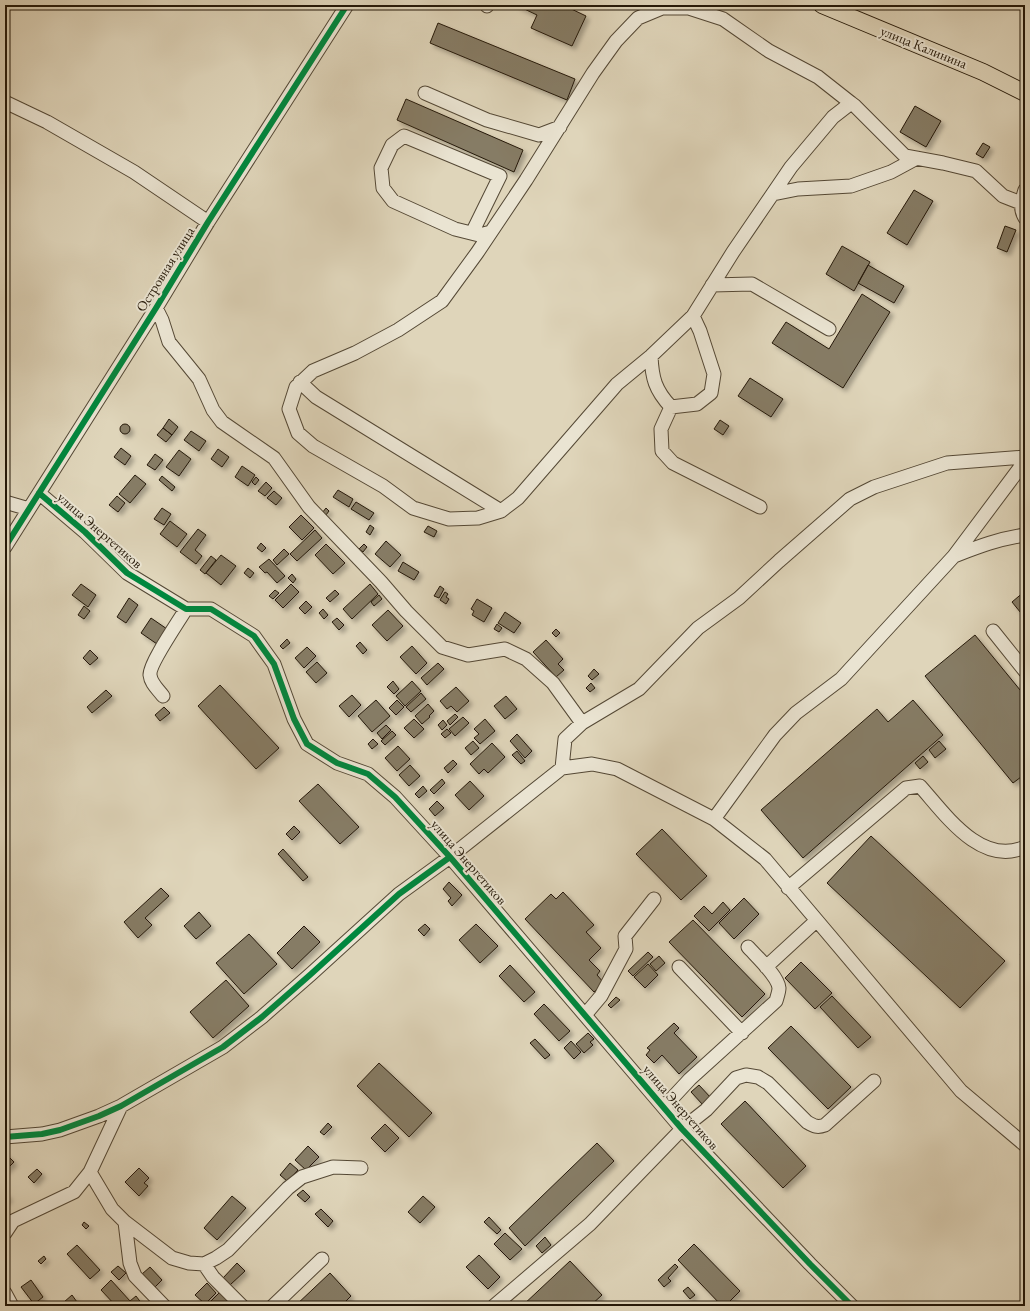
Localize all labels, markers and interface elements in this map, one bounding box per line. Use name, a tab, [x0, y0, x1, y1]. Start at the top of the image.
street label: улица Калинина	[878, 21, 970, 73]
street label: Островная улица	[132, 223, 199, 315]
street label: улица Энергетиков	[54, 488, 146, 572]
street label: улица Энергетиков	[427, 816, 511, 908]
street label: улица Энергетиков	[639, 1061, 723, 1153]

